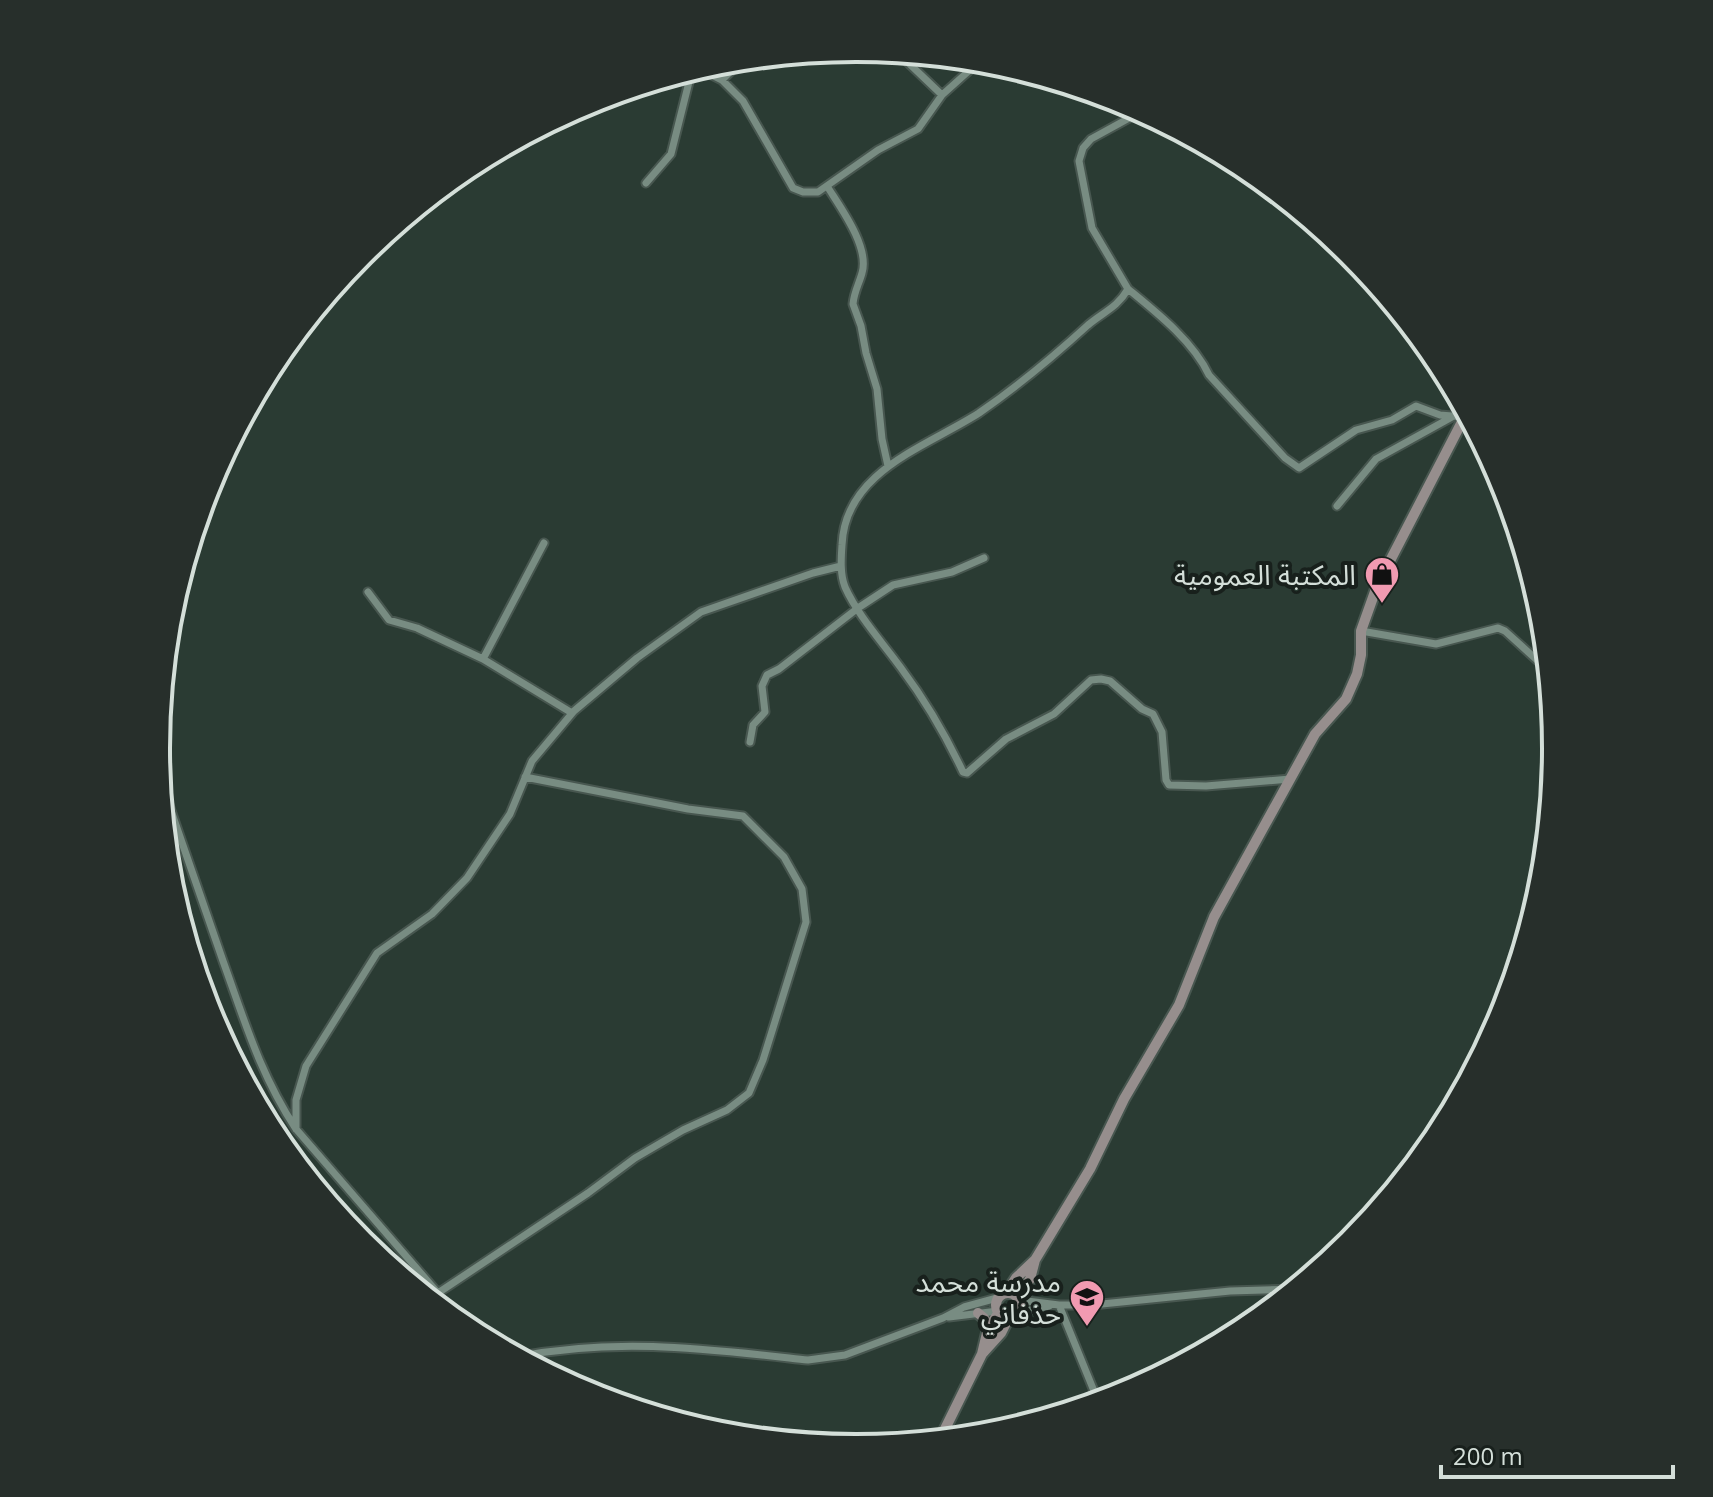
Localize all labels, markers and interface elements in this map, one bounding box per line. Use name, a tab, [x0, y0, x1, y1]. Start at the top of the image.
place label: المكتبة العمومية	[1174, 555, 1356, 593]
shop icon: المكتبة العمومية	[1363, 555, 1401, 605]
place label: مدرسة محمد حذفاني	[916, 1262, 1061, 1335]
school or university icon: مدرسة محمد حذفاني	[1068, 1278, 1106, 1328]
scale bar	[1441, 1429, 1673, 1479]
text: 200 m	[1453, 1439, 1523, 1472]

